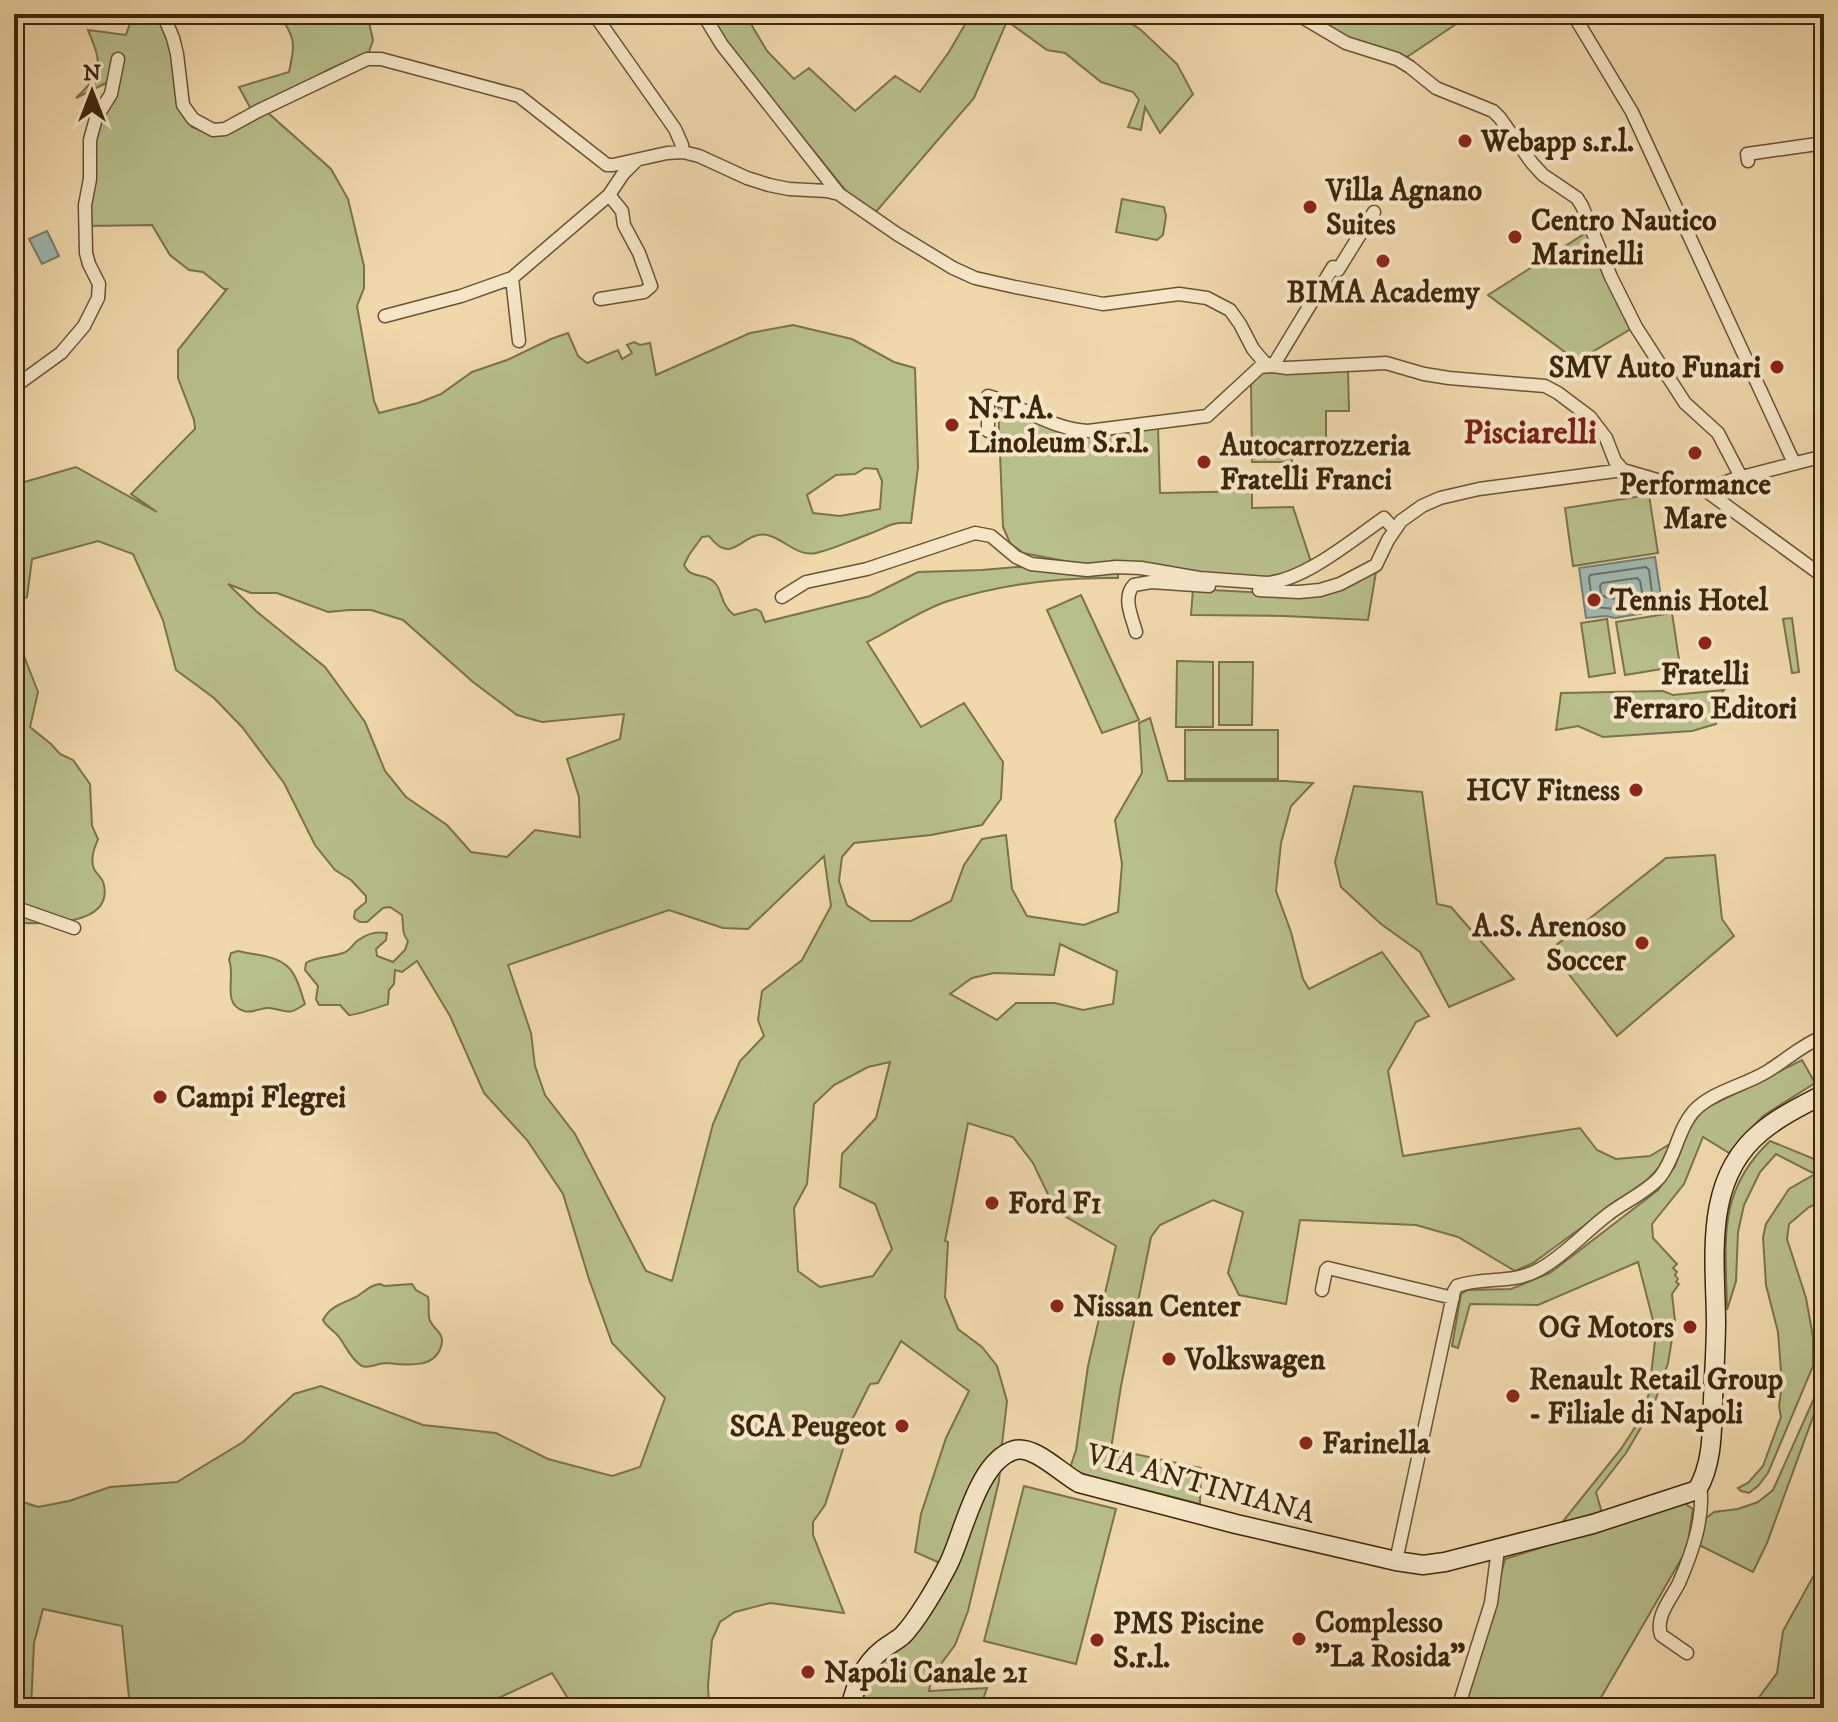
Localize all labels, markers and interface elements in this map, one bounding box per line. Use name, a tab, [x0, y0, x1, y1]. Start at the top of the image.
north arrow	[52, 52, 132, 132]
text: N	[83, 60, 101, 87]
place label: Webapp s.r.l.	[1480, 124, 1634, 161]
marker: Webapp s.r.l.	[1456, 132, 1474, 150]
place label: Villa Agnano Suites	[1325, 173, 1482, 244]
marker: Villa Agnano Suites	[1301, 198, 1319, 216]
place label: Centro Nautico Marinelli	[1531, 203, 1717, 274]
marker: Centro Nautico Marinelli	[1506, 228, 1524, 246]
marker: BIMA Academy	[1374, 252, 1392, 270]
place label: BIMA Academy	[1286, 275, 1480, 312]
place label: SMV Auto Funari	[1549, 350, 1761, 387]
marker: SMV Auto Funari	[1768, 358, 1786, 376]
place label: N.T.A. Linoleum S.r.l.	[968, 391, 1149, 462]
district label: Pisciarelli	[1463, 412, 1597, 454]
marker: N.T.A. Linoleum S.r.l.	[943, 416, 961, 434]
place label: Autocarrozzeria Fratelli Franci	[1219, 428, 1412, 499]
marker: Performance Mare	[1686, 444, 1704, 462]
marker: Autocarrozzeria Fratelli Franci	[1195, 453, 1213, 471]
place label: Performance Mare	[1619, 467, 1772, 538]
place label: Tennis Hotel	[1609, 583, 1769, 620]
marker: Tennis Hotel	[1585, 591, 1603, 609]
marker: Fratelli Ferraro Editori	[1696, 634, 1714, 652]
place label: Fratelli Ferraro Editori	[1613, 657, 1797, 728]
place label: HCV Fitness	[1466, 773, 1620, 810]
marker: HCV Fitness	[1627, 781, 1645, 799]
place label: A.S. Arenoso Soccer	[1471, 909, 1627, 980]
marker: A.S. Arenoso Soccer	[1633, 934, 1651, 952]
place label: Campi Flegrei	[176, 1080, 346, 1117]
marker: Campi Flegrei	[151, 1088, 169, 1106]
place label: Ford F1	[1008, 1186, 1102, 1223]
marker: Ford F1	[983, 1194, 1001, 1212]
place label: Nissan Center	[1073, 1289, 1241, 1326]
marker: Nissan Center	[1048, 1297, 1066, 1315]
place label: OG Motors	[1538, 1310, 1674, 1347]
marker: OG Motors	[1681, 1318, 1699, 1336]
place label: Volkswagen	[1184, 1342, 1326, 1379]
marker: Volkswagen	[1160, 1350, 1178, 1368]
place label: Renault Retail Group - Filiale di Napoli	[1529, 1362, 1783, 1433]
marker: Renault Retail Group - Filiale di Napoli	[1504, 1387, 1522, 1405]
place label: SCA Peugeot	[730, 1409, 886, 1446]
marker: SCA Peugeot	[893, 1417, 911, 1435]
place label: Farinella	[1322, 1426, 1431, 1463]
marker: Farinella	[1297, 1434, 1315, 1452]
street label: VIA ANTINIANA	[1081, 1436, 1320, 1533]
place label: Complesso "La Rosida"	[1315, 1605, 1465, 1676]
place label: PMS Piscine S.r.l.	[1113, 1606, 1264, 1677]
marker: Complesso "La Rosida"	[1290, 1630, 1308, 1648]
marker: PMS Piscine S.r.l.	[1088, 1631, 1106, 1649]
place label: Napoli Canale 21	[824, 1655, 1028, 1692]
marker: Napoli Canale 21	[799, 1663, 817, 1681]

